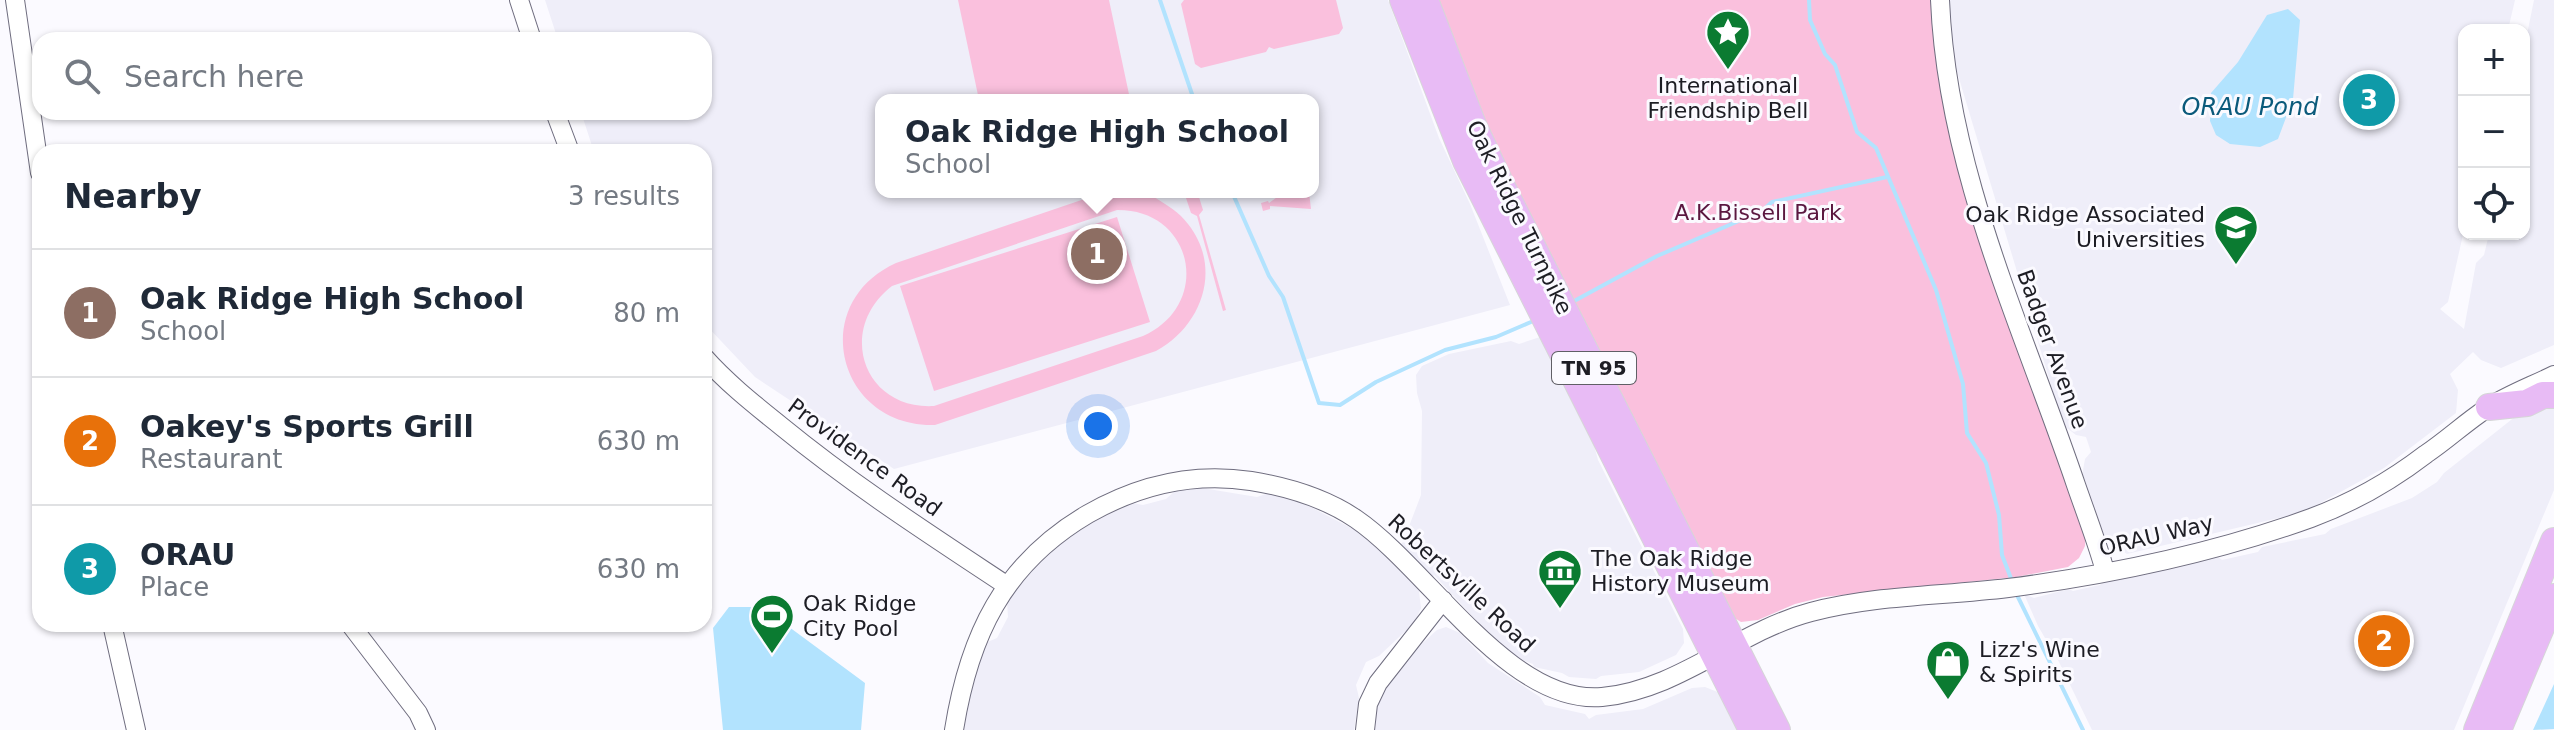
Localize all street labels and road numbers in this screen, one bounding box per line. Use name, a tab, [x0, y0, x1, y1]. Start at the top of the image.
street label: Oak Ridge Turnpike	[1462, 116, 1577, 318]
street label: Badger Avenue	[2012, 266, 2093, 432]
road number: TN 95	[1552, 352, 1636, 384]
street label: Providence Road	[783, 393, 946, 521]
street label: Robertsville Road	[1383, 509, 1540, 658]
street label: ORAU Way	[2096, 510, 2216, 561]

